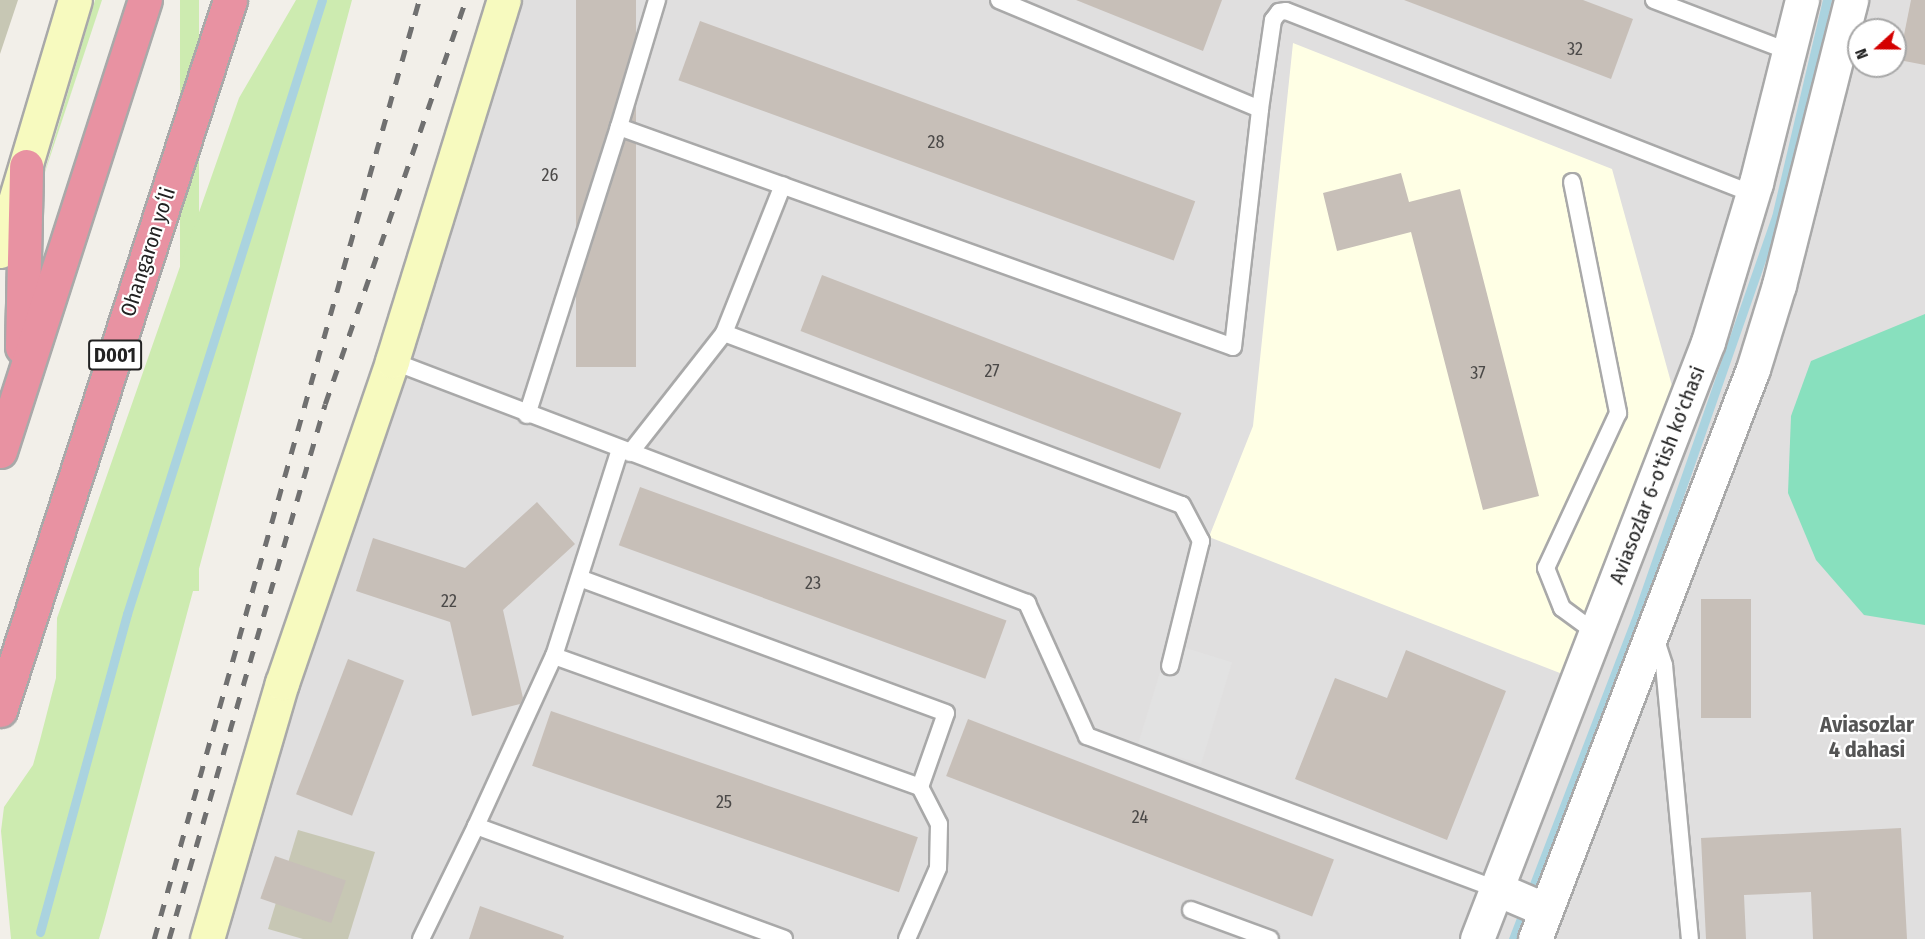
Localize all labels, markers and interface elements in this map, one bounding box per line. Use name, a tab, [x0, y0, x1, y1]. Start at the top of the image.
north arrow	[1847, 18, 1907, 78]
house number: 32	[1567, 38, 1583, 60]
text: N	[1851, 46, 1872, 62]
house number: 28	[928, 131, 944, 153]
house number: 26	[542, 164, 558, 186]
street label: Ohangaron yoʻli	[115, 184, 181, 320]
road number: D001	[88, 338, 142, 372]
house number: 27	[984, 360, 1000, 382]
house number: 37	[1470, 362, 1486, 384]
street label: Aviasozlar 6-o'tish ko'chasi	[1604, 362, 1710, 588]
house number: 23	[805, 572, 821, 594]
house number: 22	[441, 590, 457, 612]
district label: Aviasozlar 4 dahasi	[1820, 711, 1914, 762]
house number: 25	[716, 791, 732, 813]
house number: 24	[1132, 806, 1148, 828]

